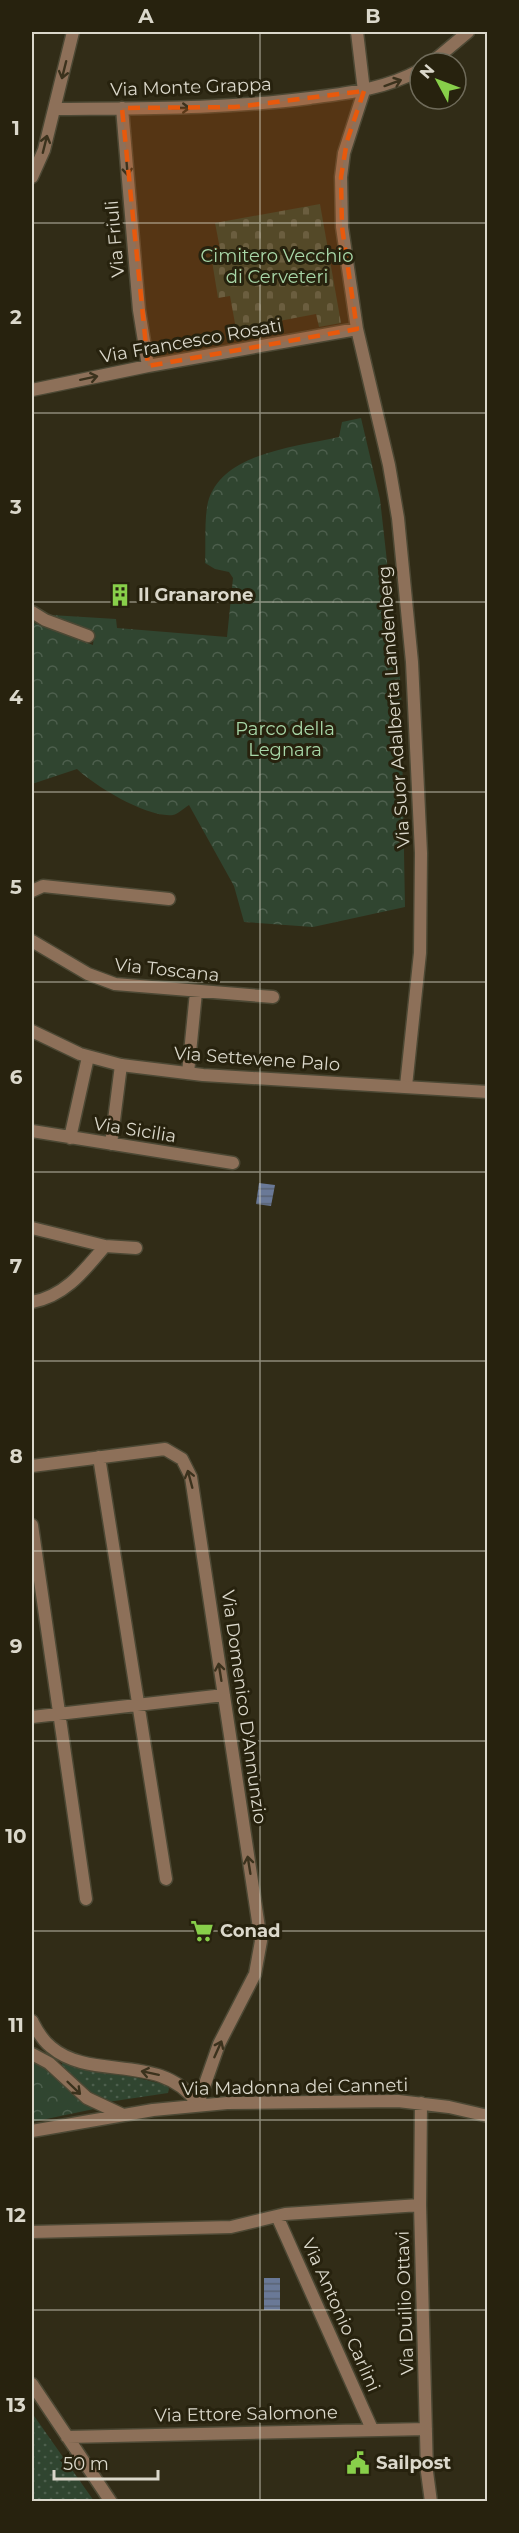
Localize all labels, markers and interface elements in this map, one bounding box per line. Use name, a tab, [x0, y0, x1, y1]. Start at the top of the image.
text: A	[137, 4, 154, 28]
text: B	[365, 4, 381, 28]
north arrow	[408, 51, 468, 111]
text: N	[416, 60, 438, 83]
one-way arrow	[57, 61, 69, 80]
street label: Via Monte Grappa	[110, 73, 272, 101]
one-way arrow	[383, 76, 402, 87]
one-way arrow	[170, 102, 190, 114]
text: 1	[12, 116, 20, 140]
one-way arrow	[40, 135, 52, 154]
one-way arrow	[122, 156, 133, 176]
street label: Via Friuli	[101, 200, 129, 278]
park label: Cimitero Vecchio di Cerveteri	[201, 245, 353, 288]
text: 2	[10, 305, 22, 329]
street label: Via Francesco Rosati	[98, 314, 284, 368]
one-way arrow	[78, 372, 98, 383]
text: 3	[9, 495, 22, 519]
street label: Via Suor Adalberta Landenberg	[373, 565, 415, 849]
building icon: Il Granarone	[107, 582, 133, 608]
place label: Il Granarone	[138, 584, 253, 606]
text: 4	[9, 685, 23, 709]
park label: Parco della Legnara	[235, 718, 335, 761]
text: 5	[10, 875, 22, 899]
street label: Via Toscana	[113, 954, 221, 986]
street label: Via Settevene Palo	[173, 1042, 341, 1076]
text: 6	[10, 1065, 23, 1089]
street label: Via Sicilia	[92, 1113, 178, 1147]
text: 7	[10, 1254, 22, 1278]
text: 8	[9, 1444, 23, 1468]
one-way arrow	[184, 1470, 196, 1489]
street label: Via Domenico D'Annunzio	[217, 1589, 271, 1825]
text: 9	[10, 1634, 22, 1658]
one-way arrow	[215, 1662, 226, 1682]
text: 10	[5, 1824, 27, 1848]
one-way arrow	[243, 1855, 254, 1875]
supermarket icon: Conad	[189, 1918, 215, 1944]
place label: Conad	[220, 1920, 281, 1942]
text: 11	[8, 2013, 24, 2037]
one-way arrow	[213, 2041, 224, 2059]
one-way arrow	[141, 2067, 160, 2079]
street label: Via Madonna dei Canneti	[182, 2074, 408, 2100]
one-way arrow	[67, 2080, 82, 2095]
text: 12	[6, 2203, 26, 2227]
street label: Via Duilio Ottavi	[391, 2231, 419, 2375]
street label: Via Antonio Carlini	[297, 2235, 385, 2395]
text: 13	[6, 2393, 26, 2417]
street label: Via Ettore Salomone	[154, 2401, 338, 2427]
scale bar	[54, 2443, 158, 2481]
public building icon: Sailpost	[345, 2450, 371, 2476]
place label: Sailpost	[376, 2452, 451, 2474]
text: 50 m	[63, 2453, 109, 2475]

